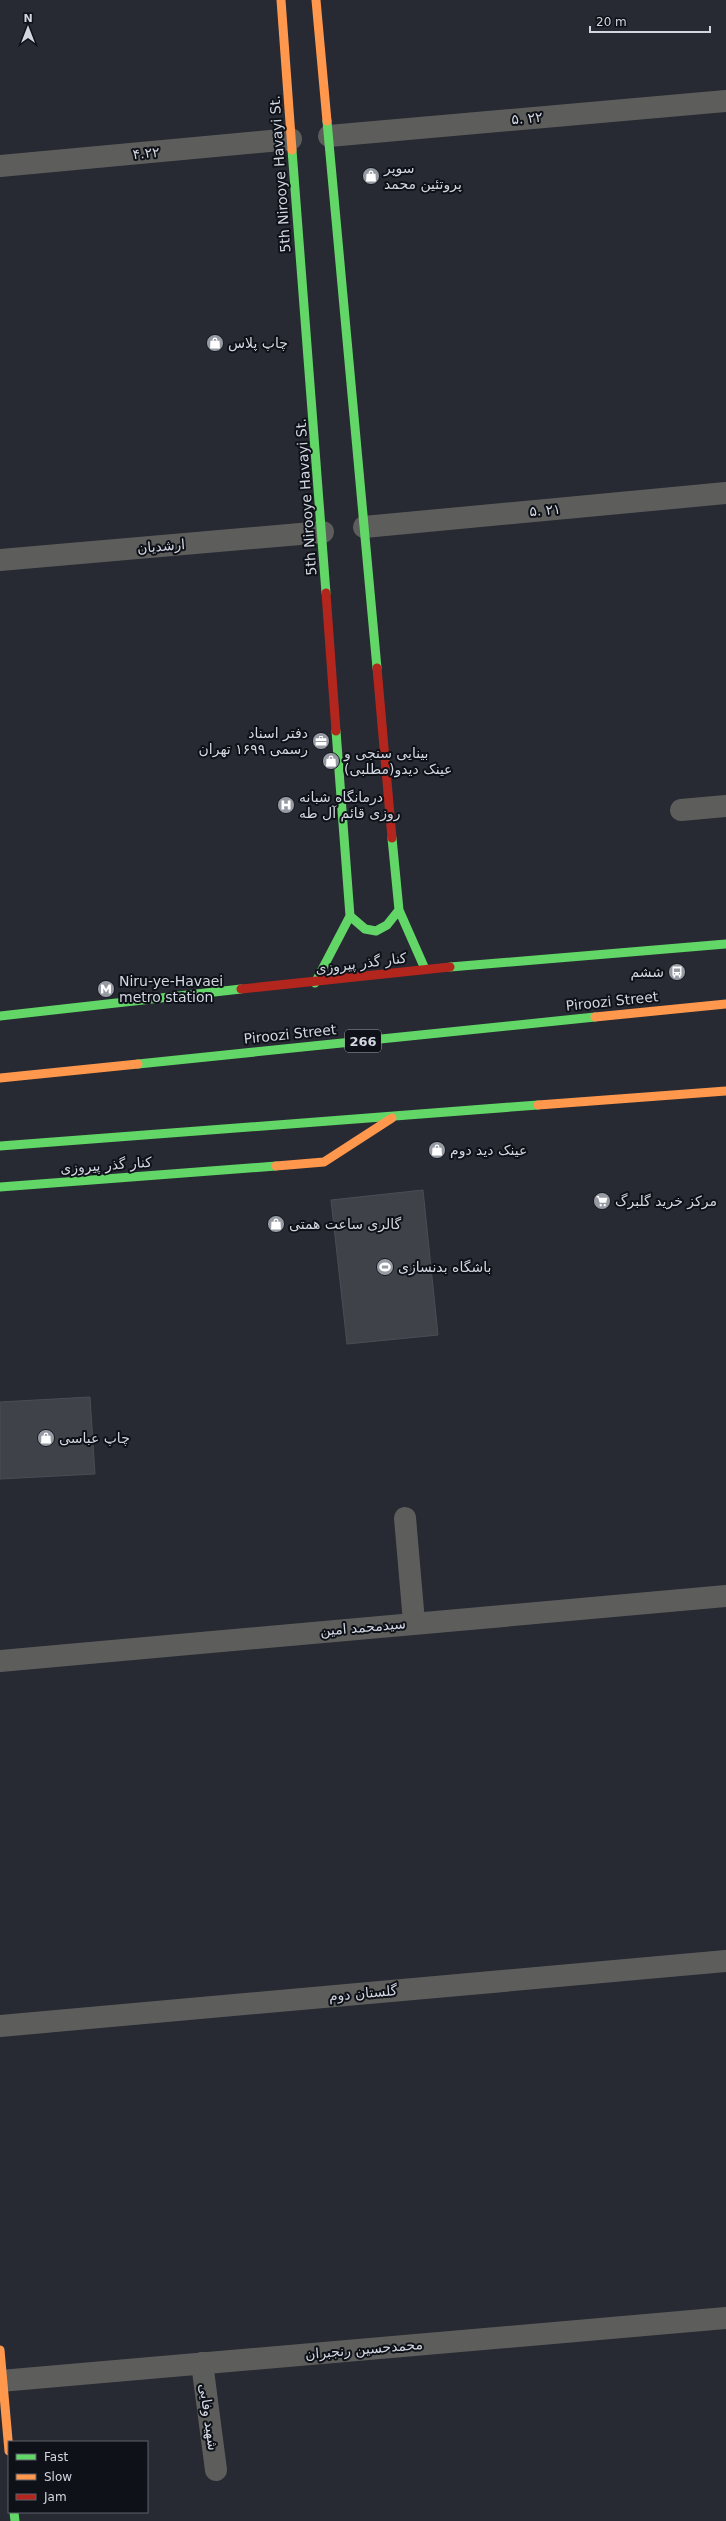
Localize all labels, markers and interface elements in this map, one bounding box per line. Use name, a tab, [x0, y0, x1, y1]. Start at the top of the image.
north arrow	[8, 8, 48, 48]
scale bar	[590, 8, 710, 34]
text: N	[23, 12, 33, 25]
text: 20 m	[596, 15, 627, 29]
street label: 5th Nirooye Havayi St.	[267, 95, 293, 253]
street label: ۵. ۲۲	[511, 109, 543, 127]
street label: ۴.۲۲	[132, 144, 160, 162]
place label: سوپر پروتئین محمد	[383, 160, 462, 193]
shop icon: سوپر پروتئین محمد	[361, 166, 381, 186]
shop icon: چاپ پلاس	[205, 333, 225, 353]
place label: چاپ پلاس	[228, 335, 288, 352]
street label: 5th Nirooye Havayi St.	[293, 418, 319, 576]
street label: ۵. ۲۱	[529, 501, 561, 519]
street label: ارشدیان	[136, 536, 186, 557]
place label: دفتر اسناد رسمی ۱۶۹۹ تهران	[199, 725, 308, 758]
office icon: دفتر اسناد رسمی ۱۶۹۹ تهران	[311, 731, 331, 751]
place label: بینایی سنجی و عینک دیدو(مطلبی)	[343, 745, 452, 778]
shop icon: بینایی سنجی و عینک دیدو(مطلبی)	[321, 751, 341, 771]
place label: درمانگاه شبانه روزی قائم آل طه	[299, 789, 400, 822]
hospital icon: درمانگاه شبانه روزی قائم آل طه	[276, 795, 296, 815]
street label: کنار گذر پیروزی	[314, 949, 408, 978]
bus stop icon: ششم	[667, 962, 687, 982]
place label: ششم	[630, 964, 664, 981]
place label: Niru-ye-Havaei metro station	[119, 973, 223, 1005]
metro station icon: Niru-ye-Havaei metro station	[96, 979, 116, 999]
street label: Piroozi Street	[565, 988, 660, 1014]
street label: Piroozi Street	[243, 1021, 338, 1047]
road number: 266	[345, 1030, 381, 1052]
shop icon: عینک دید دوم	[427, 1140, 447, 1160]
place label: عینک دید دوم	[450, 1142, 527, 1159]
street label: کنار گذر پیروزی	[60, 1154, 153, 1177]
supermarket icon: مرکز خرید گلبرگ	[592, 1191, 612, 1211]
place label: مرکز خرید گلبرگ	[615, 1192, 717, 1210]
shop icon: گالری ساعت همتی	[266, 1214, 286, 1234]
place label: گالری ساعت همتی	[289, 1216, 402, 1233]
sports icon: باشگاه بدنسازی	[375, 1257, 395, 1277]
place label: باشگاه بدنسازی	[398, 1259, 491, 1276]
shop icon: چاپ عباسی	[36, 1428, 56, 1448]
place label: چاپ عباسی	[59, 1430, 130, 1447]
street label: سیدمحمد امین	[319, 1615, 407, 1640]
street label: گلستان دوم	[328, 1982, 398, 2005]
street label: محمدحسین رنجبران	[304, 2336, 424, 2363]
street label: شهید وفایی	[195, 2382, 222, 2452]
legend	[8, 2441, 148, 2513]
text: Fast	[44, 2450, 68, 2464]
text: Slow	[44, 2470, 72, 2484]
text: Jam	[43, 2490, 67, 2504]

